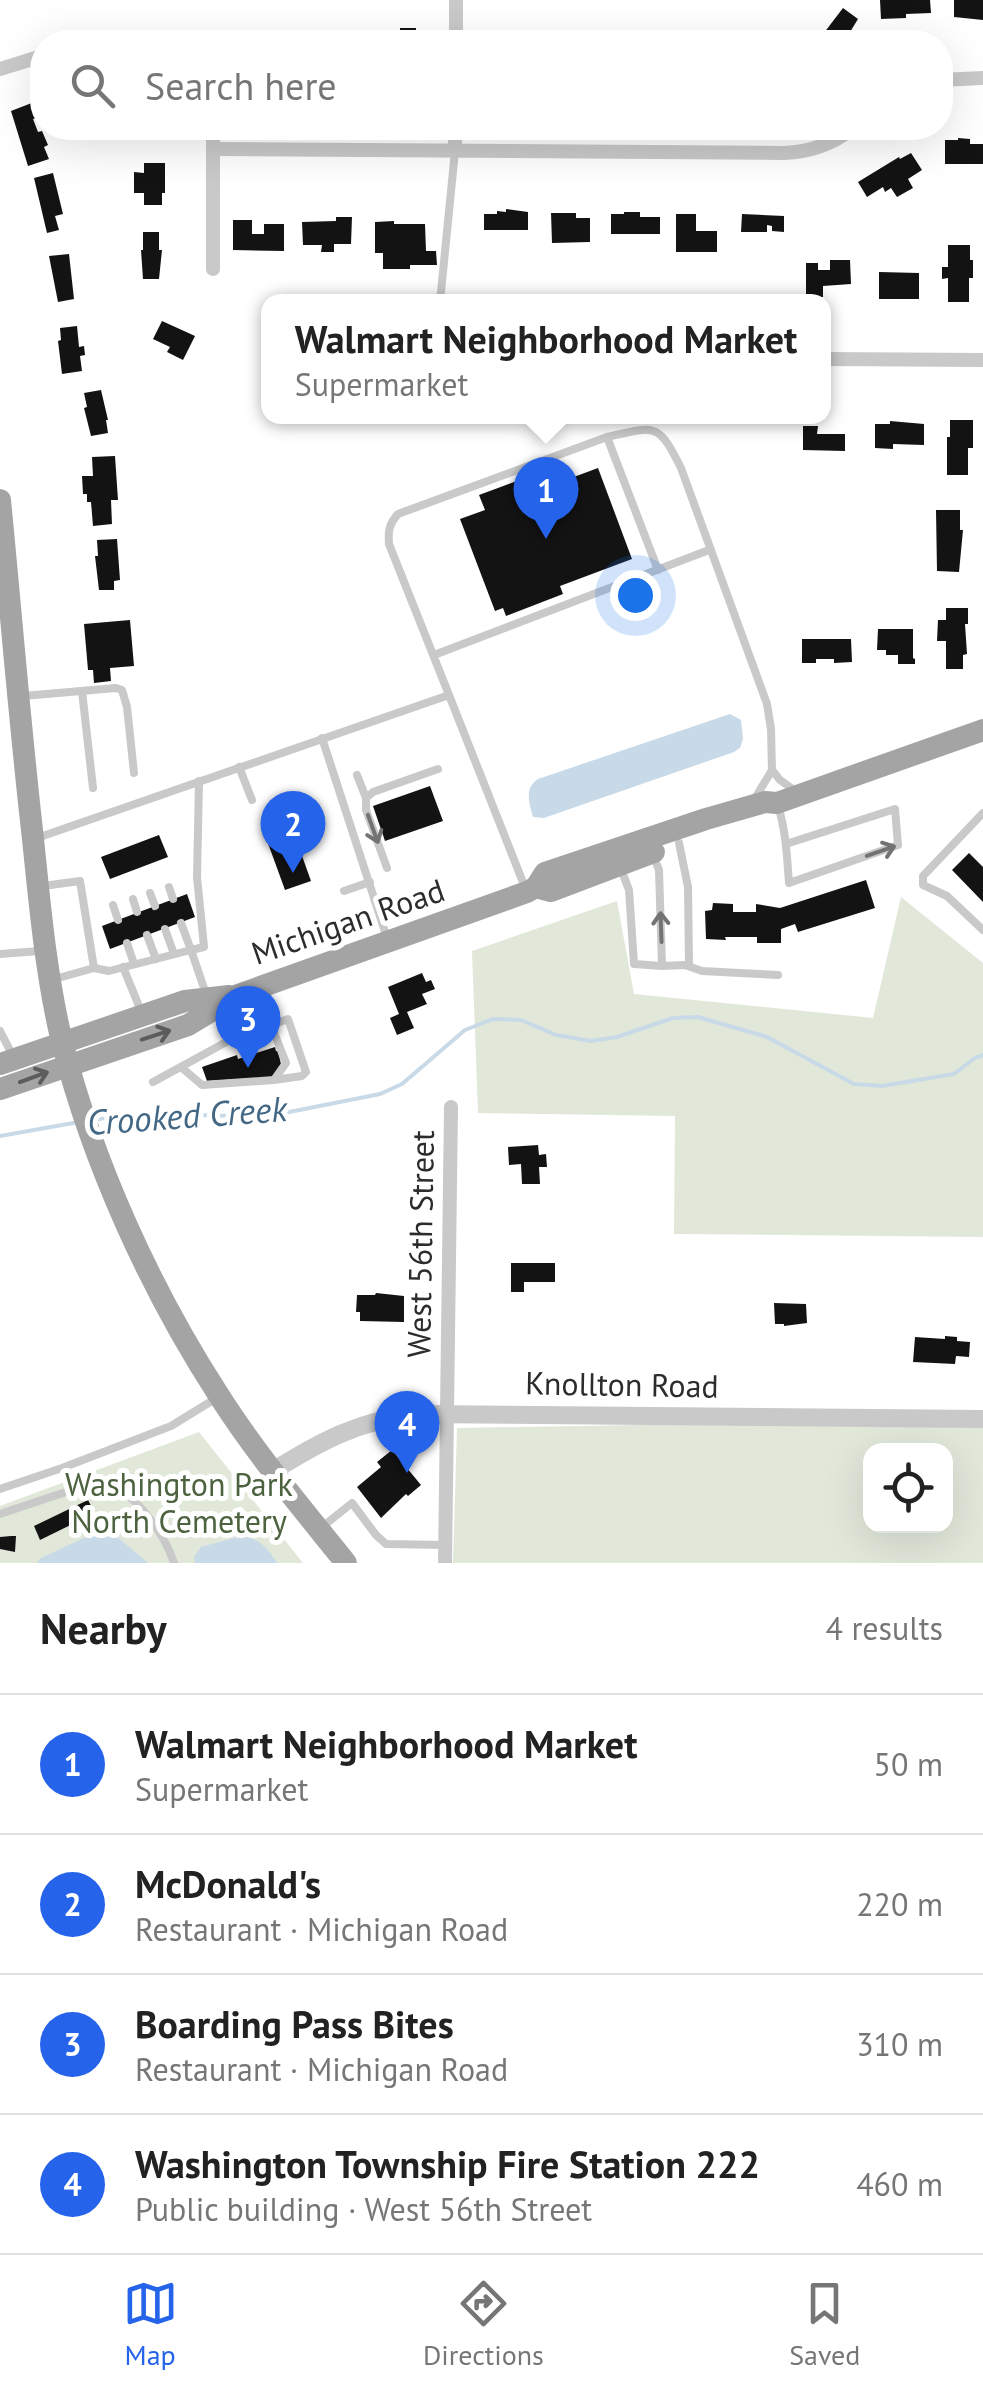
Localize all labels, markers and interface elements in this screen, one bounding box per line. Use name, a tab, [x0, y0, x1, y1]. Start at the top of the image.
search box	[30, 30, 953, 140]
icon: search	[65, 58, 120, 113]
text: Search here	[145, 61, 337, 110]
popup	[261, 294, 831, 424]
text: Walmart Neighborhood Market	[295, 314, 797, 363]
text: Supermarket	[295, 363, 468, 405]
pin: 1	[514, 456, 578, 539]
your location	[610, 570, 661, 621]
pin: 2	[260, 790, 326, 873]
one-way arrow	[365, 813, 383, 844]
one-way arrow	[865, 841, 896, 859]
street label: Michigan Road	[246, 868, 450, 974]
one-way arrow	[651, 911, 670, 943]
pin: 3	[216, 986, 280, 1068]
one-way arrow	[140, 1025, 171, 1043]
one-way arrow	[18, 1067, 49, 1085]
water label: Crooked Creek	[86, 1085, 290, 1145]
street label: West 56th Street	[397, 1130, 443, 1358]
street label: Knollton Road	[525, 1361, 719, 1407]
pin: 4	[374, 1390, 440, 1473]
map controls	[863, 1443, 953, 1533]
button: locate	[863, 1443, 953, 1533]
park label: Washington Park North Cemetery	[65, 1463, 294, 1542]
text: Nearby	[40, 1601, 167, 1656]
text: 4 results	[825, 1607, 943, 1649]
text: Walmart Neighborhood Market	[135, 1719, 637, 1768]
text: 1	[63, 1743, 82, 1785]
text: 50 m	[874, 1743, 943, 1785]
text: Supermarket	[135, 1768, 308, 1810]
text: McDonald's	[135, 1859, 321, 1908]
text: 2	[63, 1883, 82, 1925]
text: 220 m	[856, 1883, 943, 1925]
text: Restaurant · Michigan Road	[135, 1908, 508, 1950]
text: Boarding Pass Bites	[135, 1999, 454, 2048]
text: 3	[63, 2023, 82, 2065]
text: 310 m	[856, 2023, 943, 2065]
text: Restaurant · Michigan Road	[135, 2048, 508, 2090]
text: Washington Township Fire Station 222	[135, 2139, 760, 2188]
text: 4	[63, 2163, 82, 2205]
text: 460 m	[856, 2163, 943, 2205]
text: Public building · West 56th Street	[135, 2188, 592, 2230]
tab: Map	[123, 2276, 178, 2373]
tab: Directions	[423, 2276, 544, 2373]
tab: Saved	[789, 2276, 860, 2373]

